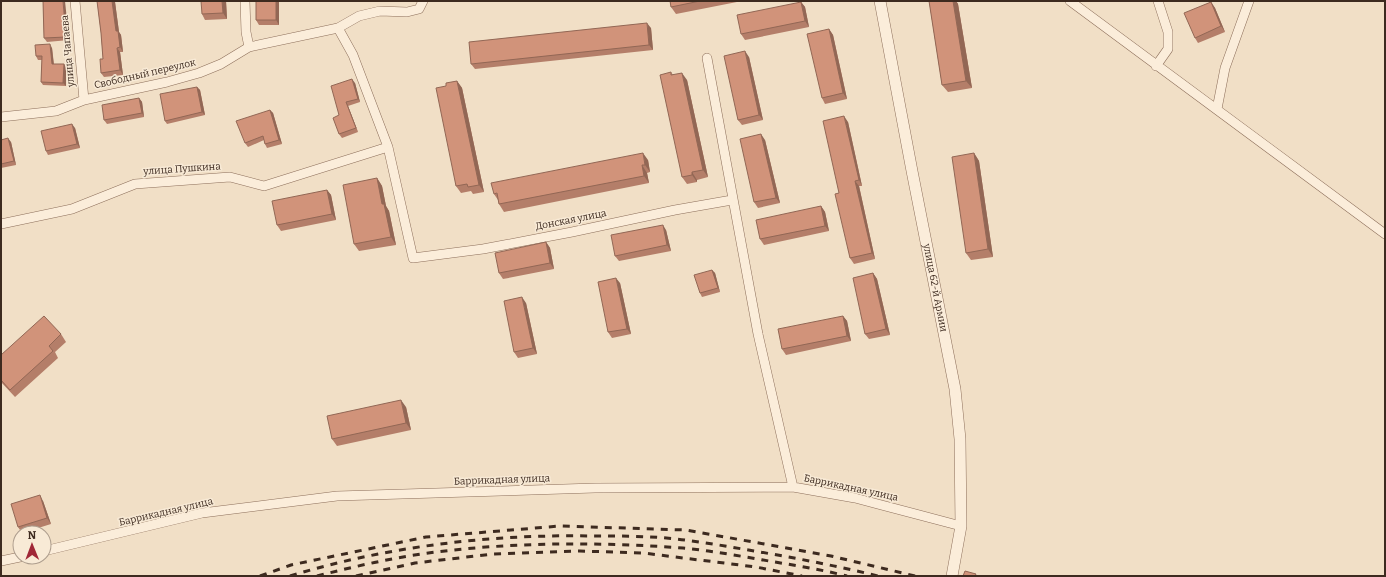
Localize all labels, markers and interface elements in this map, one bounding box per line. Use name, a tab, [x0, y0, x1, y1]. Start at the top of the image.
street label: улица Чапаева	[59, 14, 77, 89]
street label: Свободный переулок	[93, 55, 197, 92]
street label: улица Пушкина	[142, 160, 222, 178]
street label: Донская улица	[534, 207, 608, 233]
street label: улица 62-й Армии	[920, 242, 950, 333]
street label: Баррикадная улица	[454, 472, 551, 488]
street label: Баррикадная улица	[803, 472, 900, 504]
street label: Баррикадная улица	[118, 495, 215, 529]
north arrow	[12, 525, 52, 565]
text: N	[27, 529, 37, 542]

